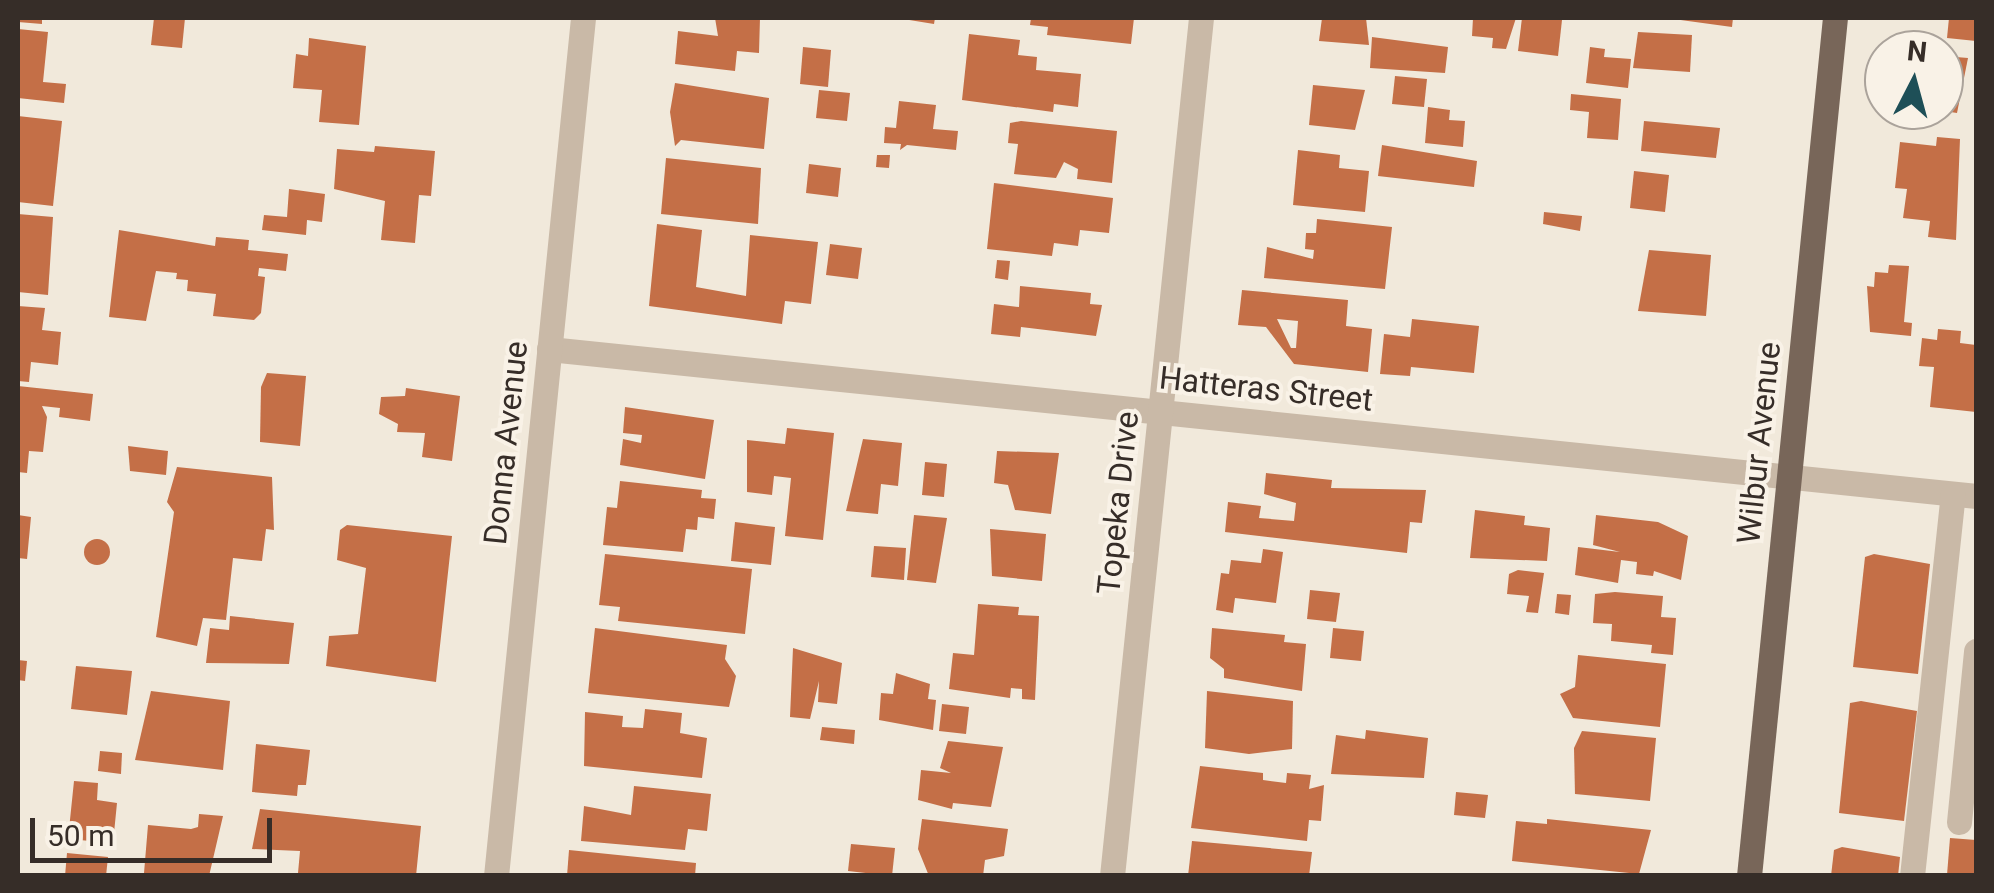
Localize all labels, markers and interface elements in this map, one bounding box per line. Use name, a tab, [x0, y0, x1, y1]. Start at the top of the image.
north arrow	[1864, 30, 1964, 130]
text: N	[1905, 34, 1929, 69]
street label: Donna Avenue	[476, 339, 536, 547]
street label: Wilbur Avenue	[1729, 340, 1789, 546]
street label: Hatteras Street	[1157, 359, 1375, 419]
street label: Topeka Drive	[1089, 409, 1147, 597]
scale bar	[35, 798, 278, 860]
text: 50 m	[47, 818, 114, 853]

